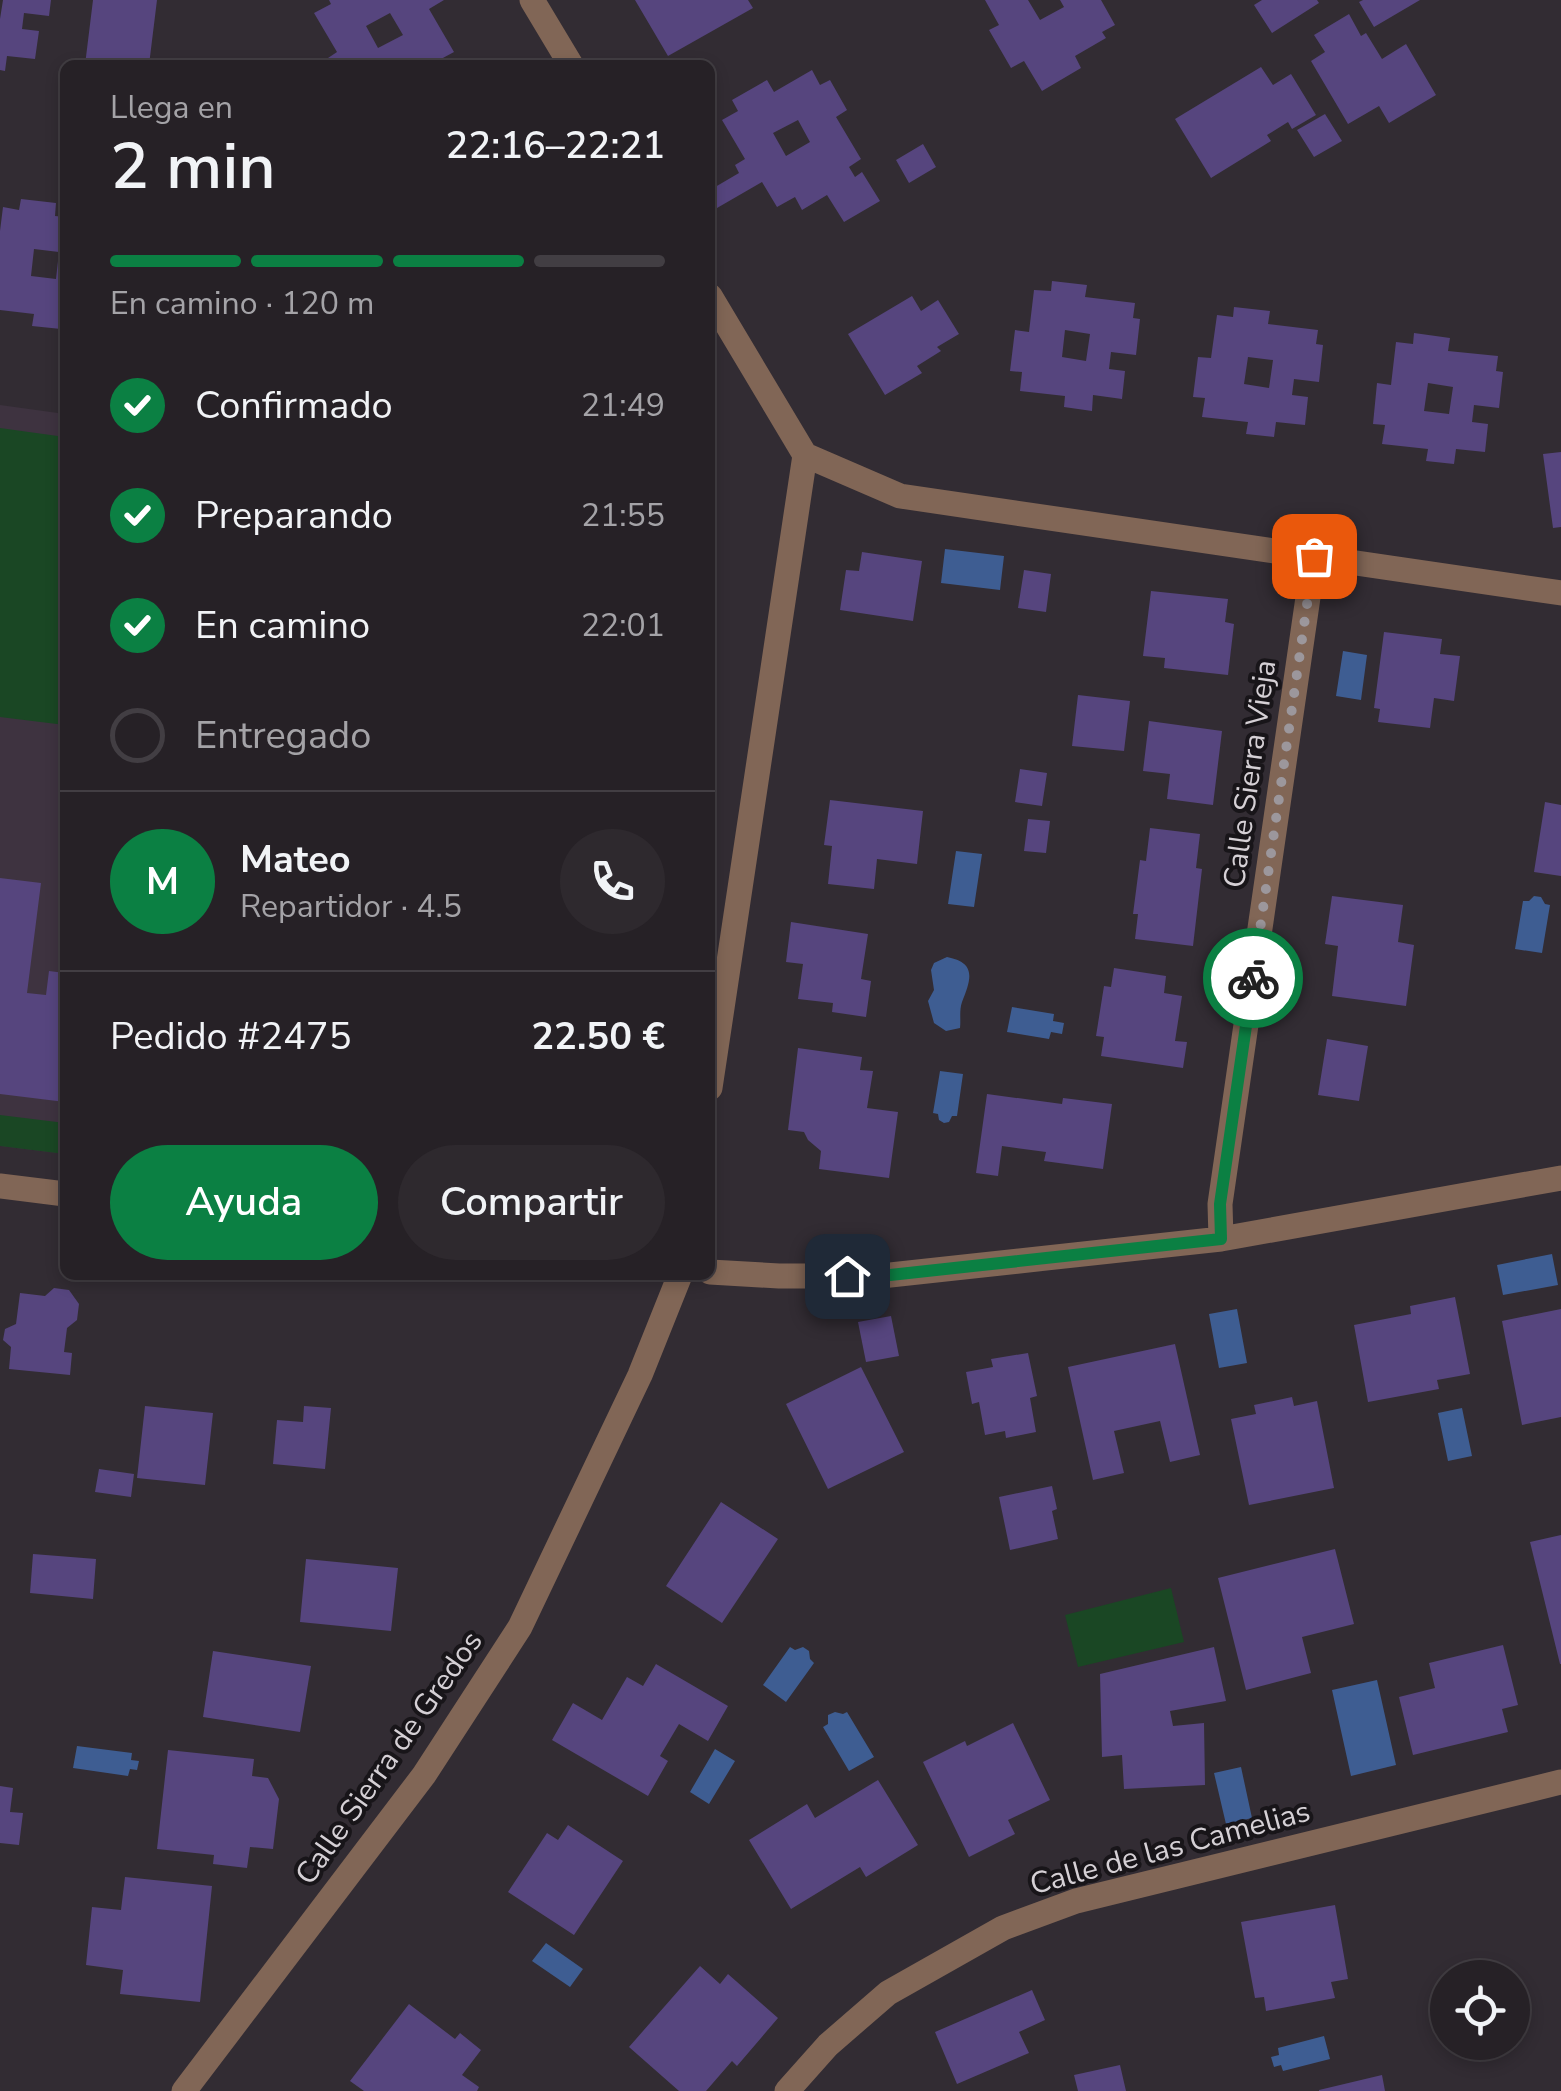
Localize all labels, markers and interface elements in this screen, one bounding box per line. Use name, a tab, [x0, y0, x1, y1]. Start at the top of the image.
text: Llega en	[110, 86, 233, 129]
text: 22:16–22:21	[446, 120, 665, 171]
text: 2 min	[110, 122, 276, 211]
text: En camino · 120 m	[110, 282, 374, 325]
icon: check	[110, 378, 165, 433]
text: Confirmado	[195, 380, 393, 431]
text: 21:49	[581, 384, 665, 427]
icon: check	[110, 488, 165, 543]
text: Preparando	[195, 490, 393, 541]
text: 21:55	[581, 494, 665, 537]
pin	[1272, 514, 1357, 599]
icon: bag	[1287, 529, 1342, 584]
icon: check	[110, 598, 165, 653]
text: En camino	[195, 600, 370, 651]
text: 22:01	[581, 604, 665, 647]
street label: Calle Sierra Vieja	[1214, 657, 1286, 891]
text: Entregado	[195, 710, 371, 761]
button: phone	[560, 829, 665, 934]
text: Mateo	[240, 834, 351, 885]
text: M	[146, 856, 179, 907]
text: Repartidor · 4.5	[240, 885, 462, 928]
courier	[1203, 928, 1303, 1028]
icon: bike	[1226, 951, 1281, 1006]
text: Pedido #2475	[110, 1011, 351, 1062]
text: 22.50 €	[531, 1011, 665, 1062]
button: Ayuda	[110, 1145, 378, 1260]
button: Compartir	[398, 1145, 665, 1260]
pin	[805, 1234, 890, 1319]
icon: home	[820, 1249, 875, 1304]
street label: Calle Sierra de Gredos	[286, 1623, 492, 1893]
street label: Calle de las Camelias	[1025, 1791, 1315, 1905]
map controls	[1430, 1960, 1530, 2060]
button: locate	[1430, 1960, 1530, 2060]

